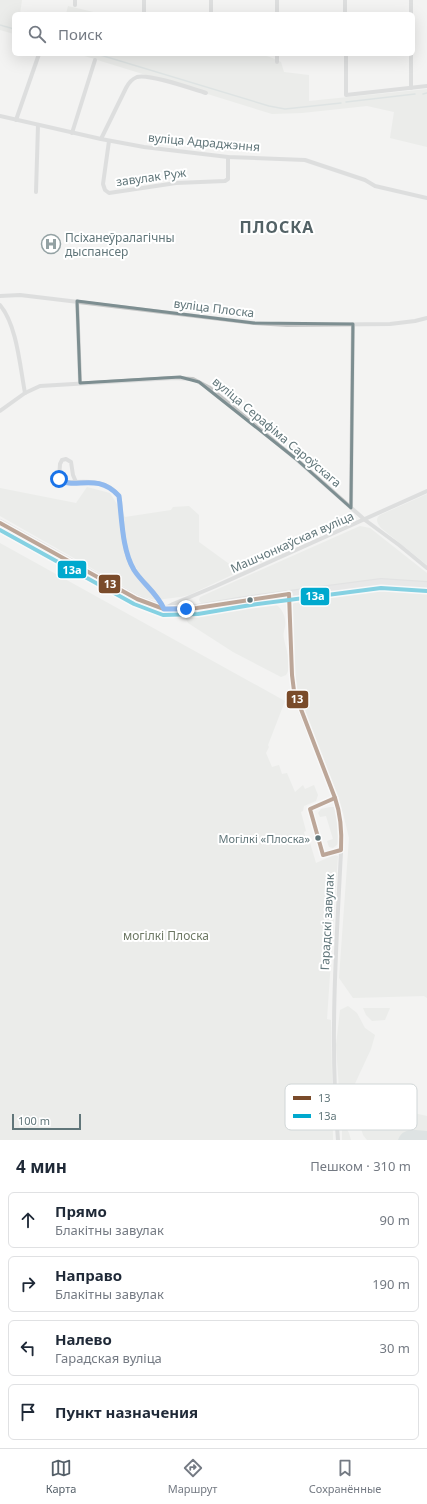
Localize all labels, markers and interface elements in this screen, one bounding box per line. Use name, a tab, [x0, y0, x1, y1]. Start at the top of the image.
search box	[12, 12, 415, 56]
icon: search	[26, 23, 48, 45]
text: Поиск	[58, 24, 103, 44]
street label: вуліца Адраджэння	[147, 129, 261, 155]
street label: завулак Руж	[115, 164, 188, 190]
district label: ПЛОСКА	[240, 216, 314, 238]
place label: Псіханеўралагічны дыспансер	[65, 229, 175, 260]
hospital icon: Псіханеўралагічны дыспансер	[40, 233, 62, 255]
street label: вуліца Плоска	[173, 295, 255, 321]
street label: вуліца Серафіма Сароўскага	[209, 373, 345, 491]
route start	[50, 470, 68, 488]
street label: Машчонкаўская вуліца	[228, 507, 356, 577]
line badge: 13а	[57, 560, 87, 579]
text: 13а	[62, 562, 82, 577]
line badge: 13	[98, 574, 121, 594]
text: 13	[104, 576, 116, 591]
line badge: 13а	[300, 587, 330, 606]
text: 13а	[305, 588, 325, 603]
unlabelled marker	[245, 595, 255, 605]
route end	[177, 600, 195, 618]
line badge: 13	[286, 690, 309, 709]
text: 13	[291, 691, 303, 706]
place label: Могілкі «Плоска»	[218, 831, 310, 846]
marker: Могілкі «Плоска»	[313, 833, 323, 843]
street label: Гарадскі завулак	[316, 873, 338, 971]
park label: могілкі Плоска	[123, 927, 209, 944]
legend	[285, 1084, 417, 1130]
text: 13	[318, 1090, 331, 1105]
text: 13а	[318, 1108, 337, 1123]
scale bar	[12, 1112, 81, 1131]
text: 100 m	[18, 1113, 50, 1128]
text: 4 мин	[16, 1155, 67, 1178]
text: Пешком · 310 m	[310, 1157, 411, 1175]
text: Прямо	[55, 1201, 107, 1221]
icon: ahead	[17, 1209, 39, 1231]
text: 90 m	[380, 1211, 410, 1229]
text: Блакітны завулак	[55, 1221, 164, 1239]
text: Направо	[55, 1265, 122, 1285]
icon: right	[17, 1273, 39, 1295]
text: 190 m	[372, 1275, 410, 1293]
text: Блакітны завулак	[55, 1285, 164, 1303]
text: Налево	[55, 1329, 112, 1349]
icon: left	[17, 1337, 39, 1359]
text: 30 m	[380, 1339, 410, 1357]
text: Гарадская вуліца	[55, 1349, 162, 1367]
icon: arrive	[17, 1401, 39, 1423]
text: Пункт назначения	[55, 1402, 198, 1422]
tab: Карта	[46, 1457, 76, 1496]
tab: Маршрут	[168, 1457, 217, 1496]
tab: Сохранённые	[309, 1457, 381, 1496]

